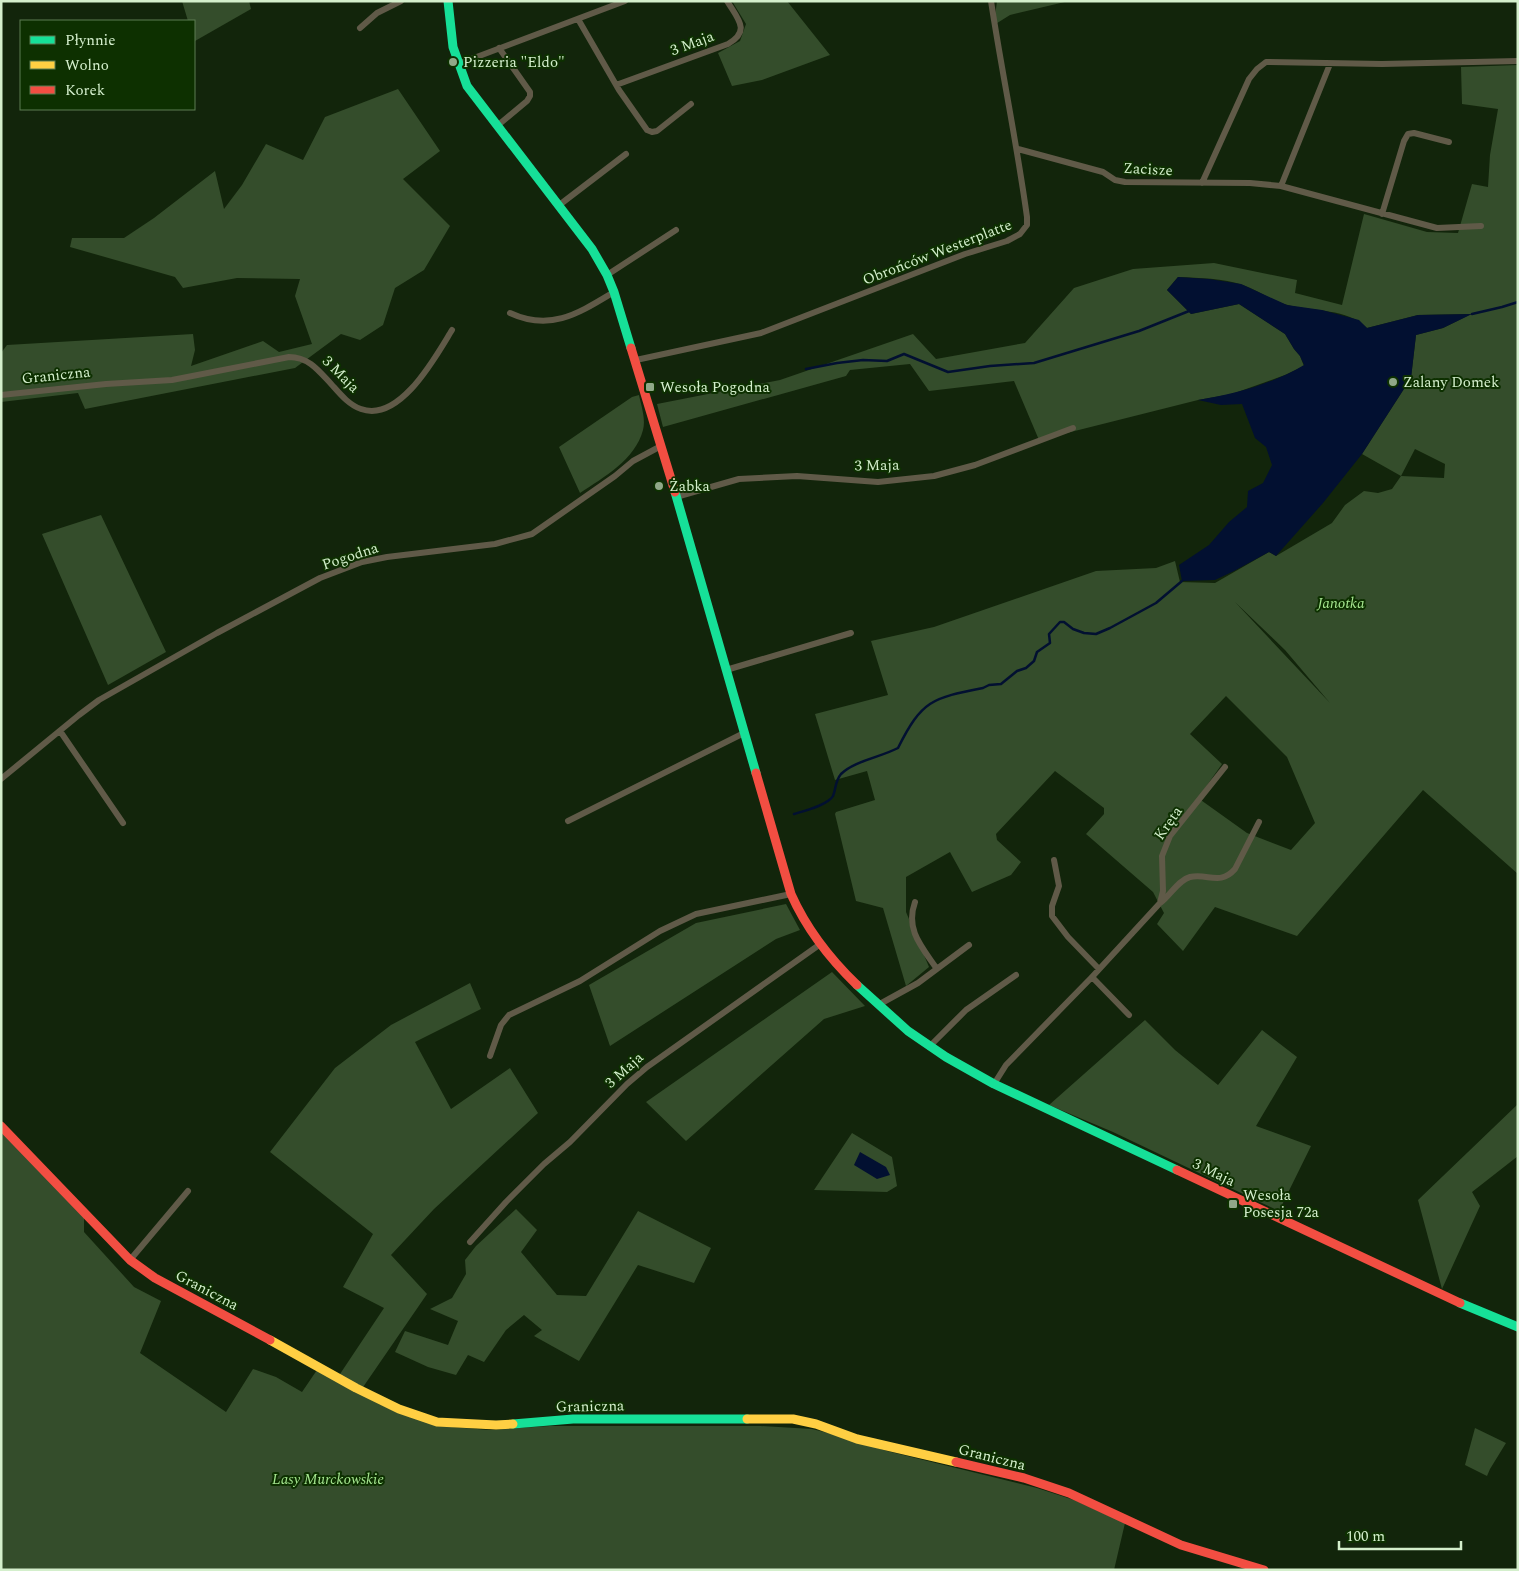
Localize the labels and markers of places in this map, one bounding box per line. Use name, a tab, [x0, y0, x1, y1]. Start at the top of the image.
place label: Pizzeria "Eldo"	[463, 51, 565, 74]
marker: Pizzeria "Eldo"	[447, 56, 459, 68]
place label: Zalany Domek	[1403, 371, 1499, 394]
place label: Wesoła Pogodna	[660, 376, 770, 399]
marker: Zalany Domek	[1387, 376, 1399, 388]
marker: Wesoła Pogodna	[644, 381, 656, 393]
place label: Żabka	[669, 475, 710, 498]
marker: Żabka	[653, 480, 665, 492]
place label: Wesoła Posesja 72a	[1243, 1184, 1319, 1224]
marker: Wesoła Posesja 72a	[1227, 1198, 1239, 1210]

